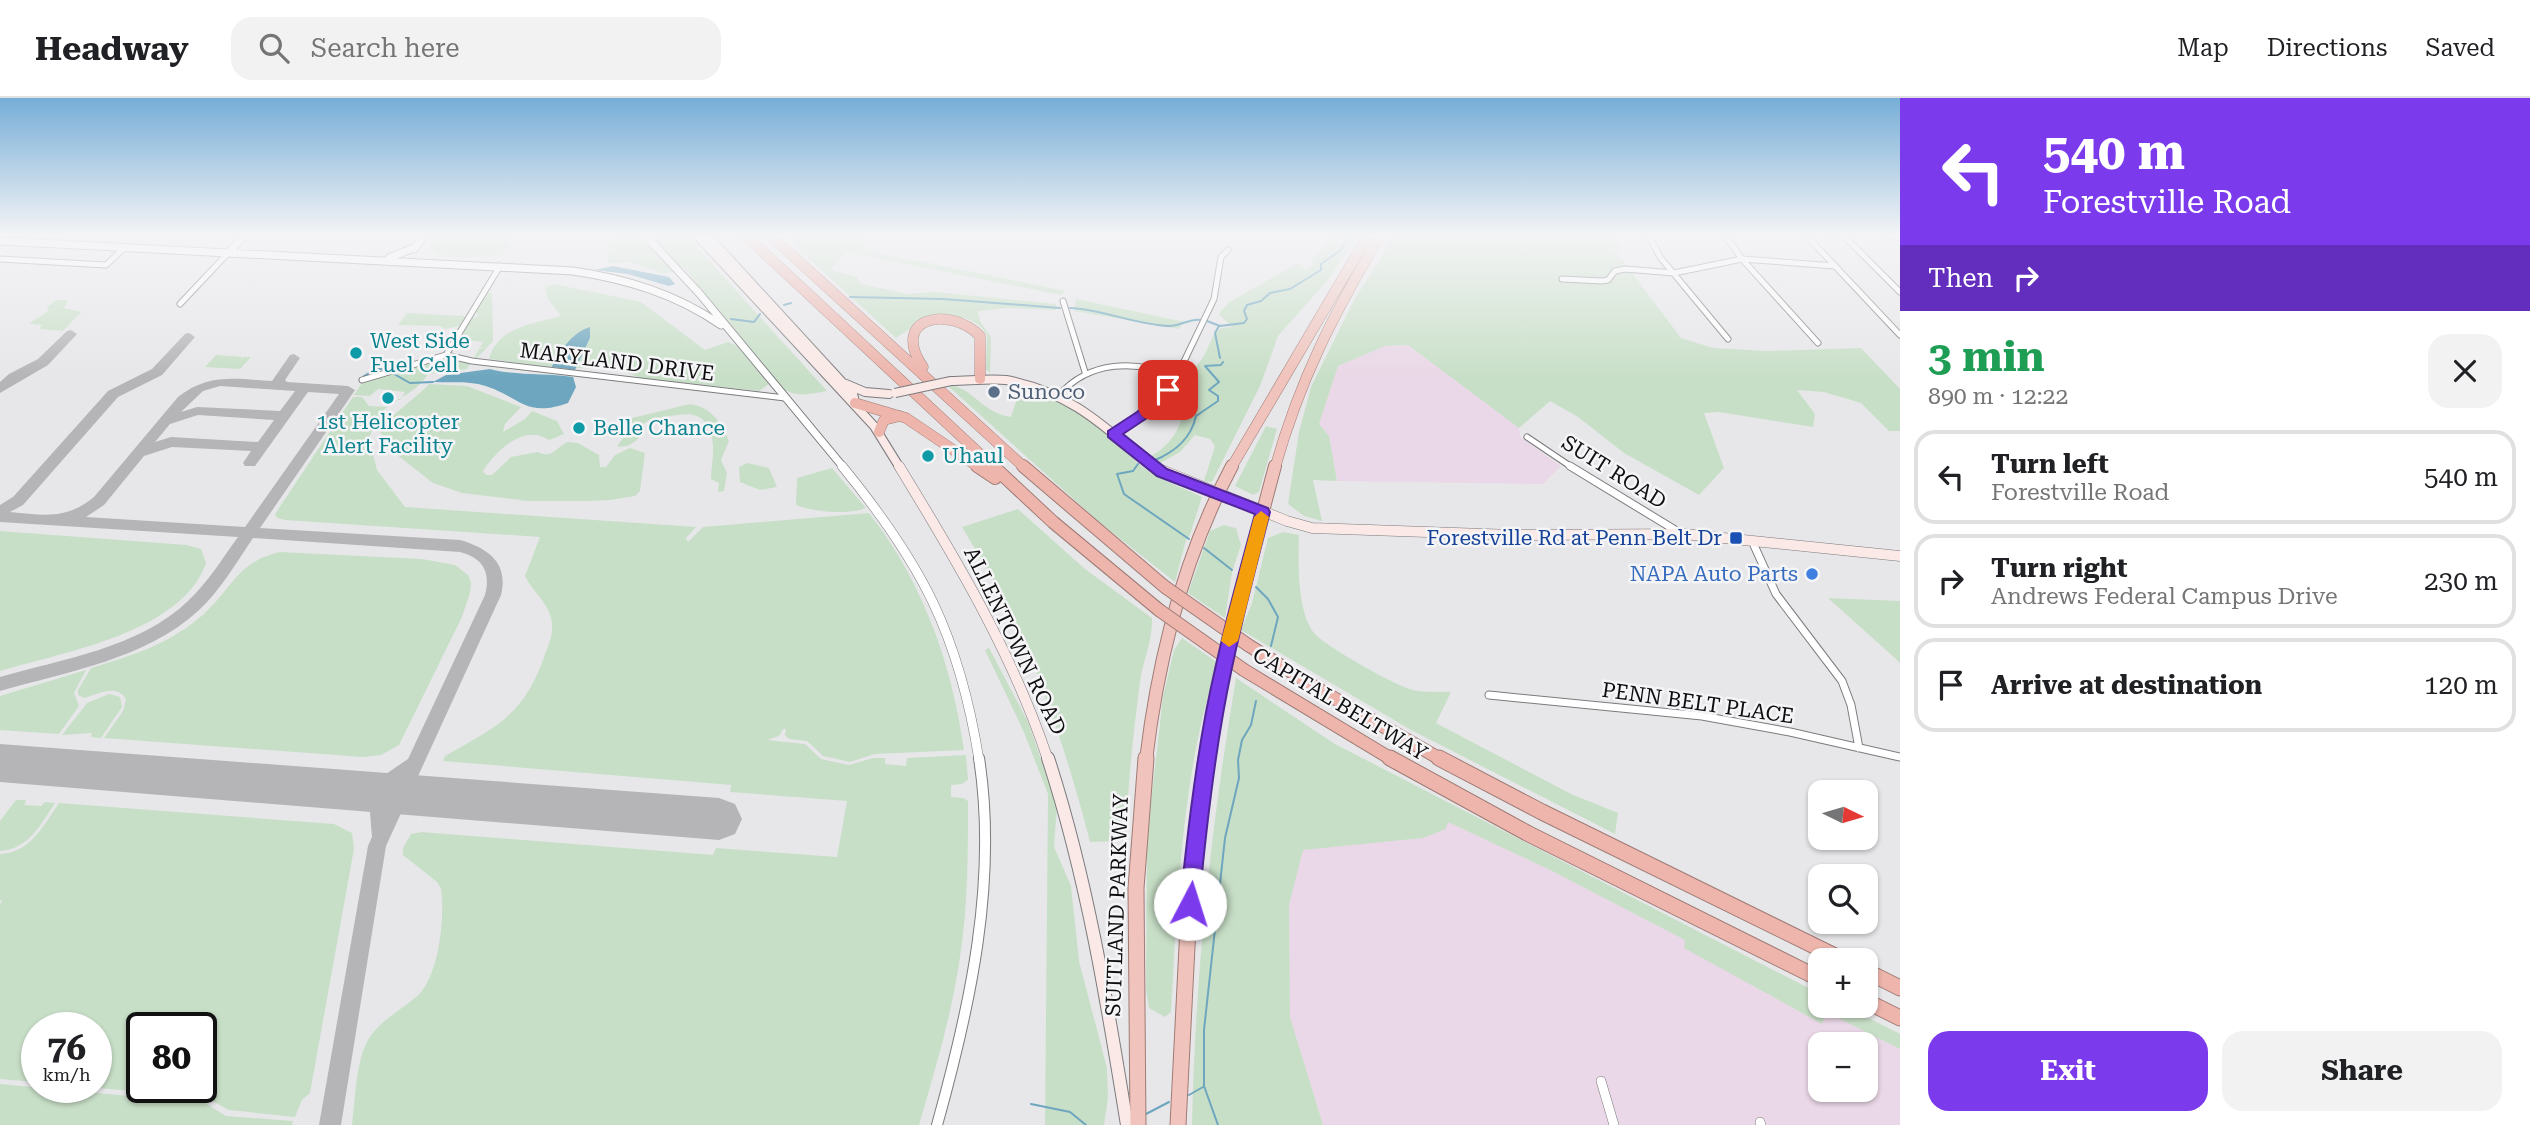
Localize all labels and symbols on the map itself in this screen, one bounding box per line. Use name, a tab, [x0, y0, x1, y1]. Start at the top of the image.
place label: West Side Fuel Cell	[370, 329, 470, 377]
street label: MARYLAND DRIVE	[518, 338, 716, 386]
marker: West Side Fuel Cell	[348, 345, 364, 361]
pin	[1138, 360, 1198, 420]
place label: Sunoco	[1008, 380, 1085, 404]
marker: Sunoco	[986, 384, 1002, 400]
marker: 1st Helicopter Alert Facility	[380, 390, 396, 406]
place label: 1st Helicopter Alert Facility	[317, 410, 460, 458]
place label: Belle Chance	[593, 416, 725, 440]
marker: Belle Chance	[571, 420, 587, 436]
street label: SUIT ROAD	[1557, 430, 1671, 514]
place label: Uhaul	[942, 444, 1004, 468]
marker: Uhaul	[920, 448, 936, 464]
place label: Forestville Rd at Penn Belt Dr	[1426, 526, 1722, 550]
marker: Forestville Rd at Penn Belt Dr	[1728, 530, 1744, 546]
street label: ALLENTOWN ROAD	[959, 543, 1071, 739]
place label: NAPA Auto Parts	[1630, 562, 1798, 586]
marker: NAPA Auto Parts	[1804, 566, 1820, 582]
street label: CAPITAL BELTWAY	[1248, 642, 1432, 766]
street label: PENN BELT PLACE	[1600, 678, 1796, 728]
north arrow	[1808, 780, 1878, 850]
street label: SUITLAND PARKWAY	[1101, 792, 1133, 1017]
position arrow	[1153, 867, 1227, 941]
speed limit sign: 80	[126, 1012, 217, 1103]

